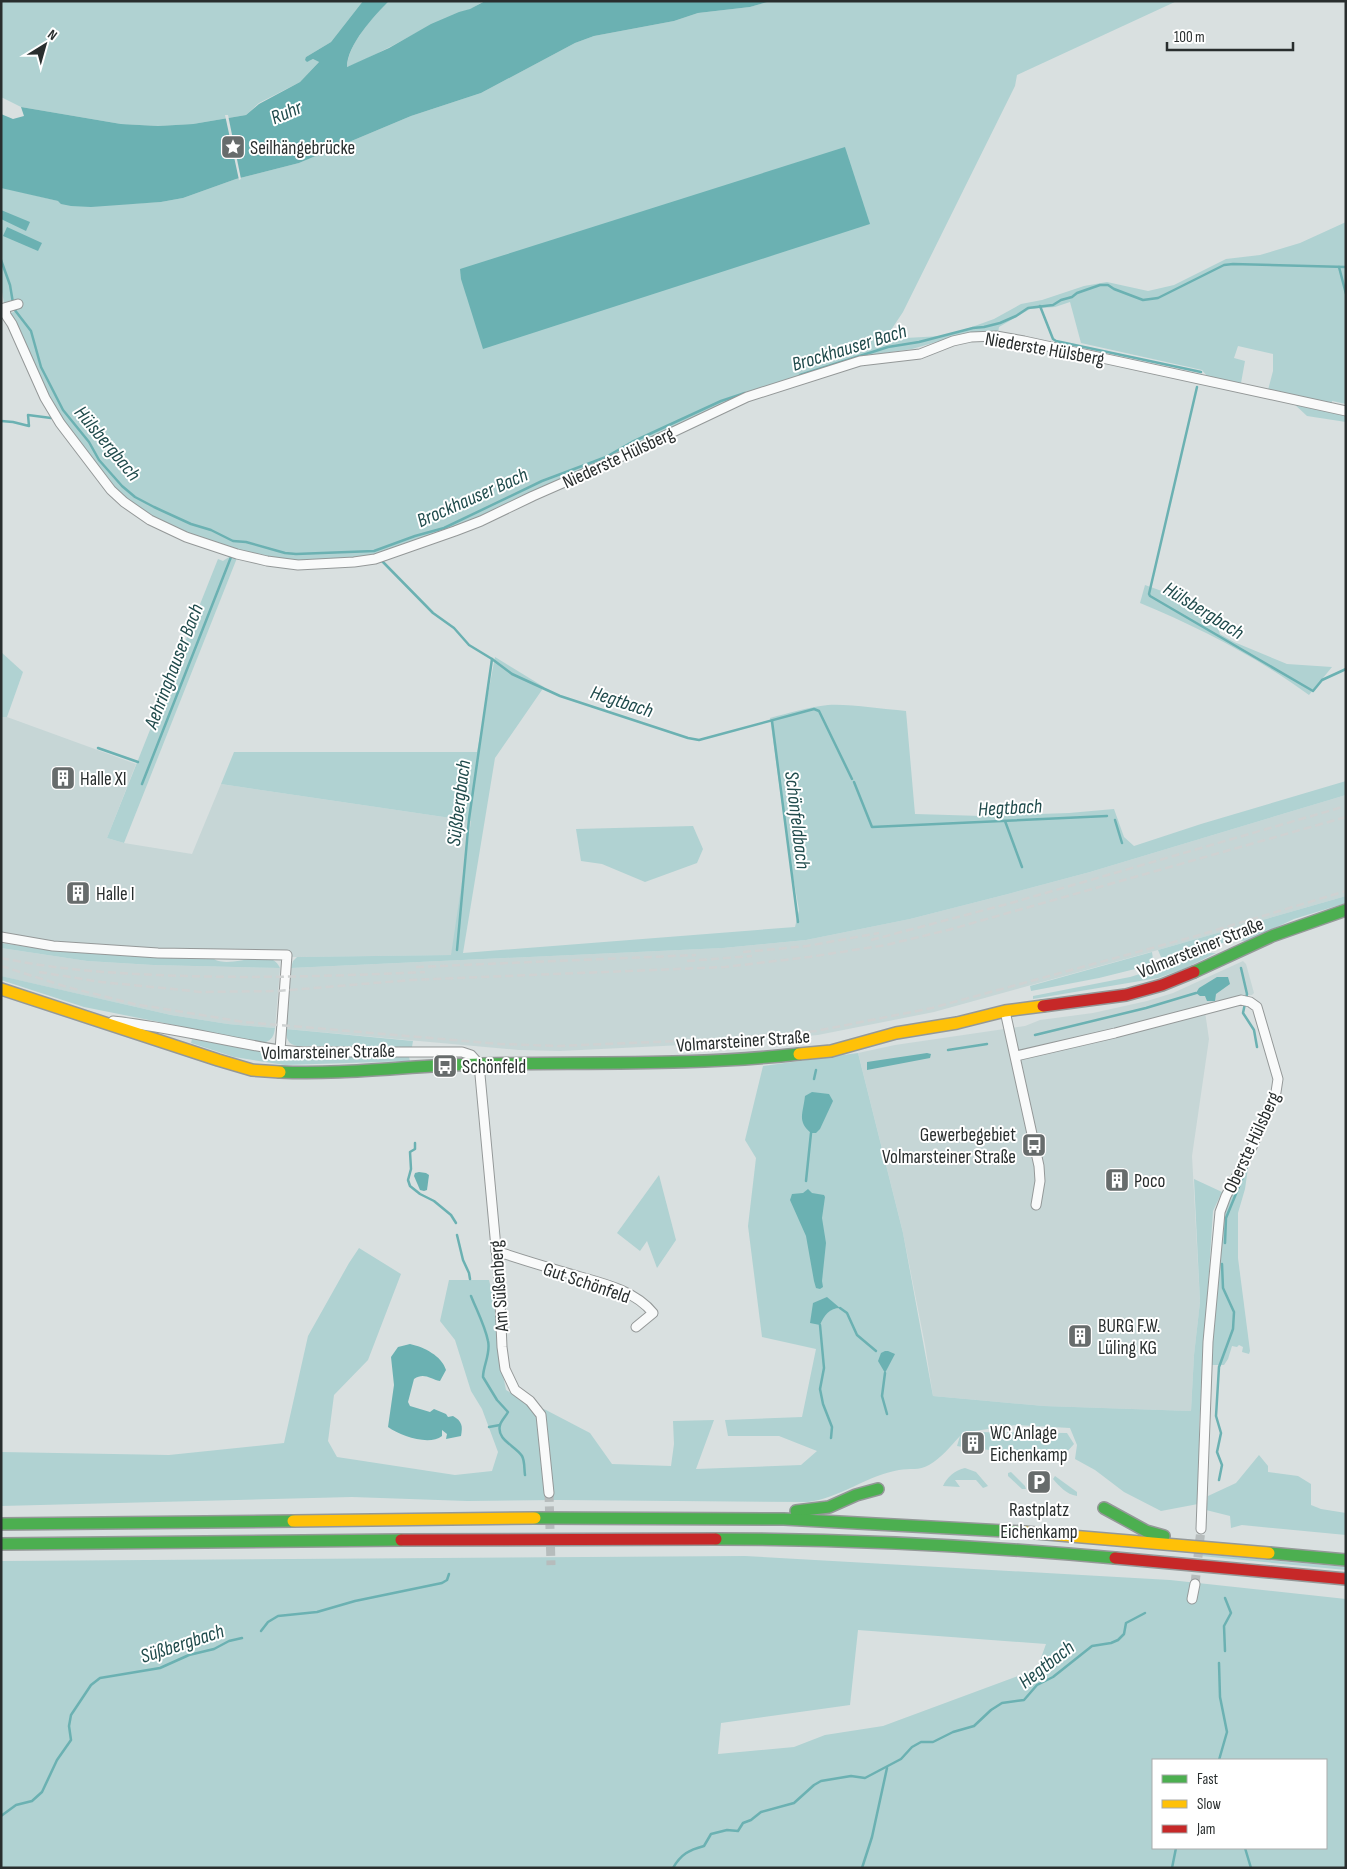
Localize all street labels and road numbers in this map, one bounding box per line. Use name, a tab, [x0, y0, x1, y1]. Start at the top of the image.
street label: Niederste Hülsberg	[983, 328, 1107, 371]
street label: Niederste Hülsberg	[559, 422, 679, 494]
street label: Volmarsteiner Straße	[1134, 913, 1267, 984]
street label: Volmarsteiner Straße	[675, 1025, 811, 1058]
street label: Volmarsteiner Straße	[261, 1040, 395, 1065]
street label: Oberste Hülsberg	[1219, 1088, 1286, 1197]
street label: Am Süßenberg	[485, 1239, 514, 1333]
street label: Gut Schönfeld	[540, 1258, 633, 1309]

